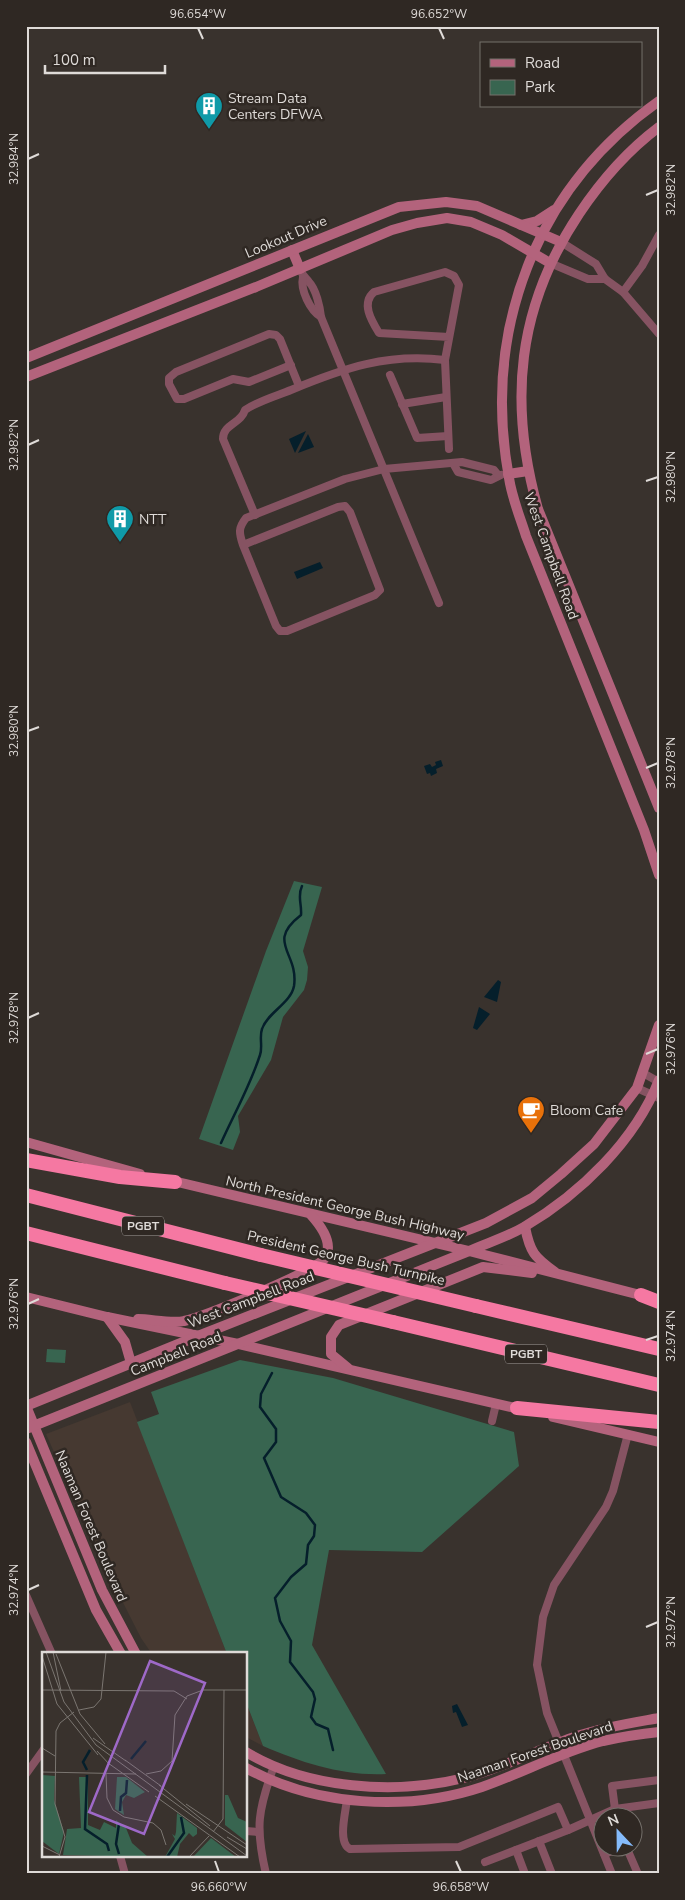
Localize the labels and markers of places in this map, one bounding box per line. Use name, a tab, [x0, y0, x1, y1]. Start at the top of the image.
place label: Stream Data Centers DFWA	[228, 89, 323, 124]
building icon: Stream Data Centers DFWA	[194, 91, 224, 130]
building icon: NTT	[105, 504, 135, 543]
place label: NTT	[139, 510, 167, 529]
cafe icon: Bloom Cafe	[516, 1095, 546, 1134]
place label: Bloom Cafe	[550, 1101, 623, 1120]

